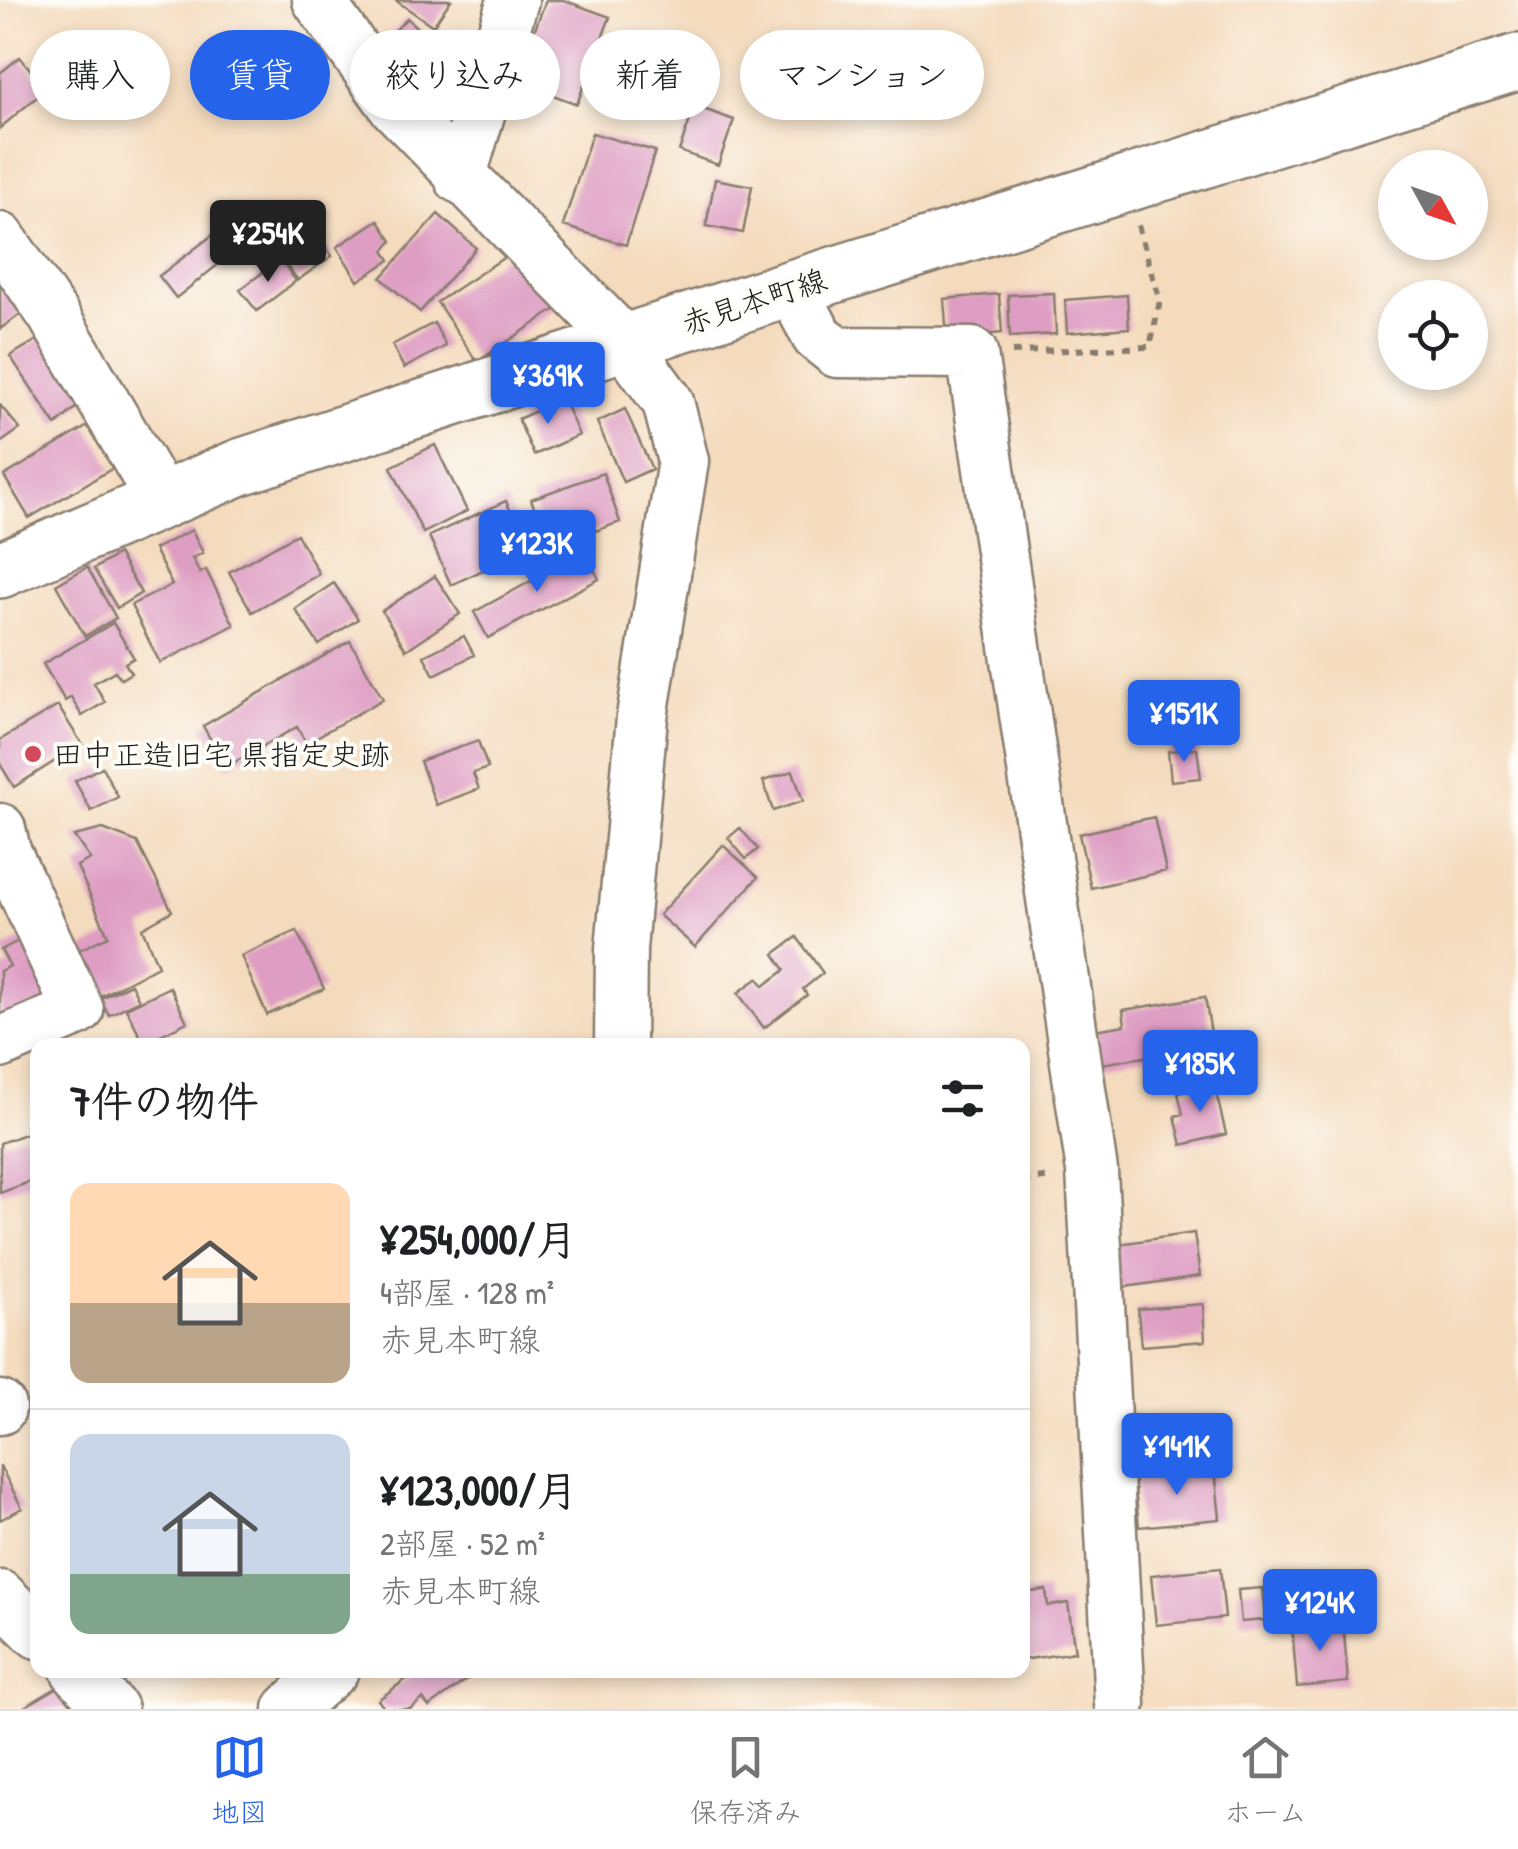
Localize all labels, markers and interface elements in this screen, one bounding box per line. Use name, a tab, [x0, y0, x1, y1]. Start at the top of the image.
chip: 購入	[30, 30, 170, 120]
chip: 賃貸	[190, 30, 330, 120]
chip: 絞り込み	[350, 30, 560, 120]
chip: 新着	[580, 30, 720, 120]
chip: マンション	[740, 30, 984, 120]
north arrow	[1378, 150, 1488, 260]
map controls	[1378, 150, 1488, 390]
pin: ¥254K	[198, 200, 338, 285]
text: ¥254K	[232, 211, 304, 254]
street label: 赤見本町線	[676, 259, 832, 343]
button: locate	[1378, 280, 1488, 390]
pin: ¥369K	[478, 342, 618, 427]
text: ¥369K	[513, 353, 583, 396]
pin: ¥123K	[467, 510, 607, 595]
text: ¥123K	[501, 521, 573, 564]
pin: ¥151K	[1114, 680, 1254, 765]
text: ¥151K	[1150, 691, 1218, 734]
place label: 田中正造旧宅 県指定史跡	[53, 734, 390, 774]
marker: 田中正造旧宅 県指定史跡	[22, 743, 44, 765]
pin: ¥185K	[1130, 1030, 1270, 1115]
text: ¥185K	[1165, 1041, 1235, 1084]
icon: filters	[935, 1071, 990, 1126]
text: 7件の物件	[70, 1072, 259, 1129]
text: ¥254,000/月	[380, 1210, 577, 1267]
icon: home	[150, 1223, 270, 1343]
text: 4部屋 · 128 m²	[380, 1271, 554, 1314]
text: 赤見本町線	[380, 1318, 540, 1361]
pin: ¥141K	[1107, 1413, 1247, 1498]
text: ¥141K	[1144, 1424, 1210, 1467]
text: ¥123,000/月	[380, 1461, 578, 1518]
icon: home	[150, 1474, 270, 1594]
text: 2部屋 · 52 m²	[380, 1522, 545, 1565]
text: 赤見本町線	[380, 1569, 540, 1612]
pin: ¥124K	[1250, 1569, 1390, 1654]
text: ¥124K	[1285, 1580, 1355, 1623]
tab: 地図	[211, 1730, 267, 1831]
tab: 保存済み	[690, 1730, 802, 1831]
tab: ホーム	[1224, 1730, 1307, 1831]

